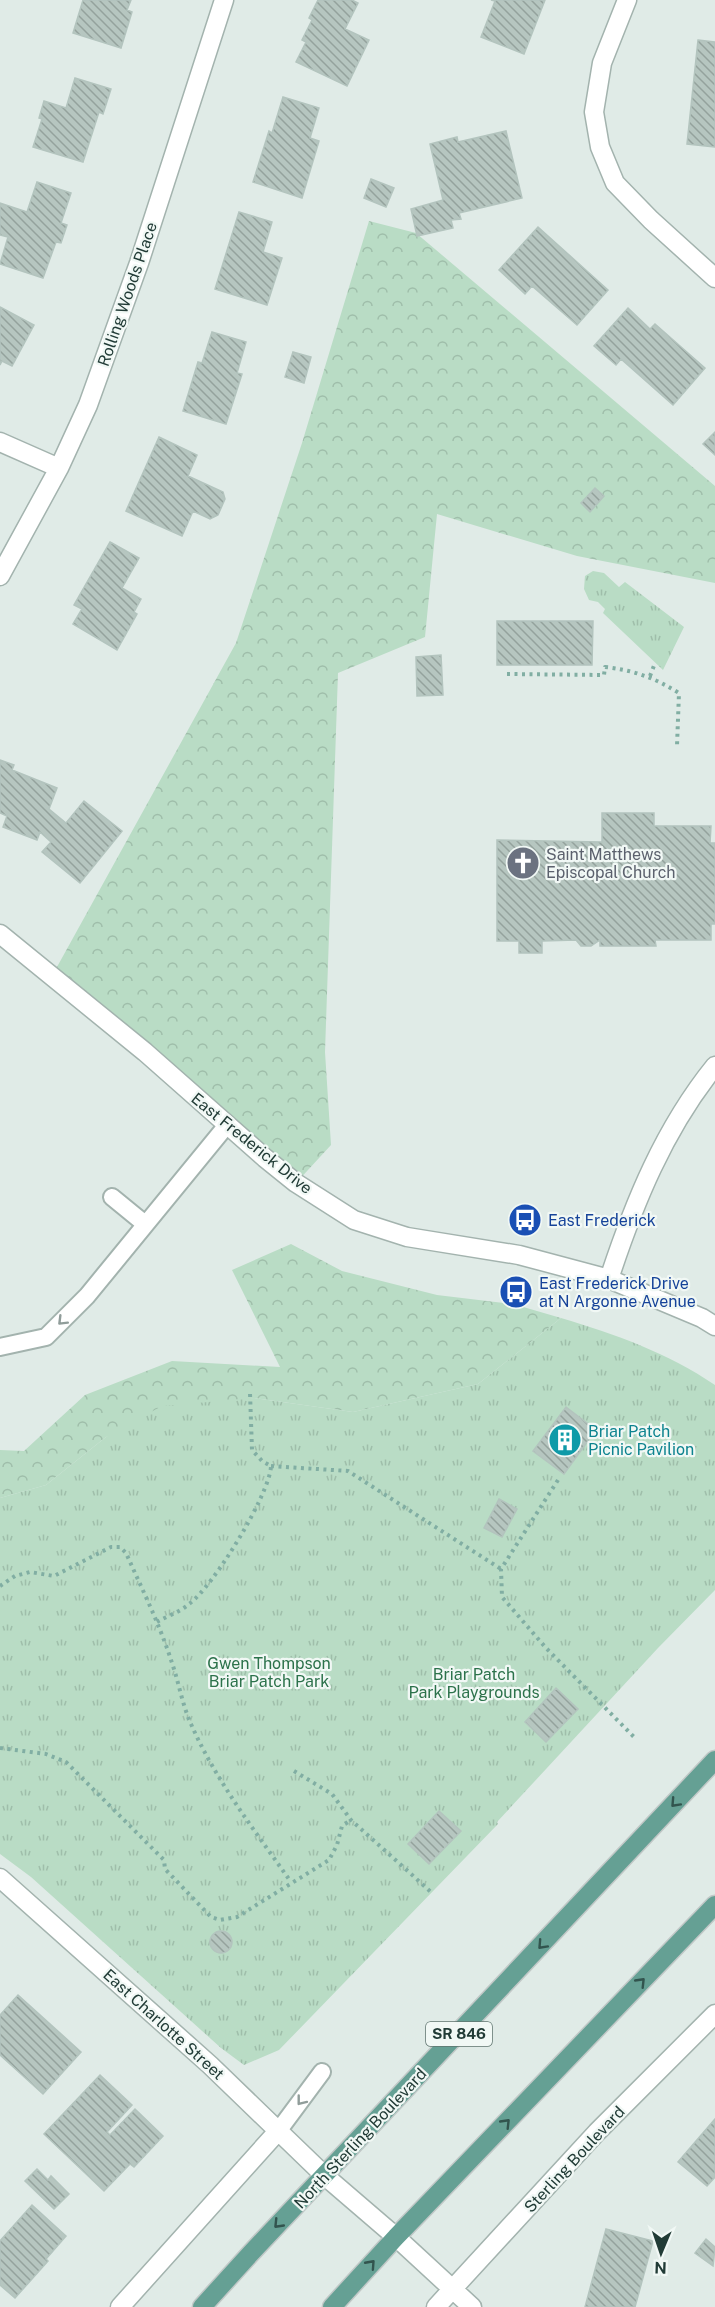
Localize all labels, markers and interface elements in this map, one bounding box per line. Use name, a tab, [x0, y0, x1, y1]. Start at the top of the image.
street label: Rolling Woods Place	[94, 220, 161, 369]
church icon: Saint Matthews Episcopal Church	[505, 845, 541, 881]
place label: Saint Matthews Episcopal Church	[546, 845, 676, 882]
street label: East Frederick Drive	[187, 1089, 316, 1198]
bus stop icon: East Frederick	[507, 1202, 543, 1238]
place label: East Frederick	[548, 1211, 656, 1230]
bus stop icon: East Frederick Drive at N Argonne Avenue	[498, 1274, 534, 1310]
place label: East Frederick Drive at N Argonne Avenue	[539, 1274, 696, 1311]
one-way arrow	[58, 1315, 69, 1325]
building icon: Briar Patch Picnic Pavilion	[547, 1422, 583, 1458]
place label: Briar Patch Picnic Pavilion	[588, 1422, 694, 1459]
park label: Gwen Thompson Briar Patch Park	[207, 1654, 331, 1691]
park label: Briar Patch Park Playgrounds	[408, 1665, 540, 1702]
one-way arrow	[671, 1796, 682, 1807]
one-way arrow	[538, 1938, 549, 1949]
street label: East Charlotte Street	[99, 1965, 228, 2084]
one-way arrow	[634, 1979, 645, 1989]
road number: SR 846	[426, 2022, 492, 2046]
street label: North Sterling Boulevard	[290, 2064, 430, 2212]
one-way arrow	[298, 2095, 309, 2106]
street label: Sterling Boulevard	[520, 2102, 629, 2217]
one-way arrow	[499, 2119, 510, 2129]
one-way arrow	[274, 2218, 285, 2228]
north arrow	[631, 2223, 691, 2283]
text: N	[654, 2258, 667, 2277]
one-way arrow	[364, 2260, 375, 2271]

